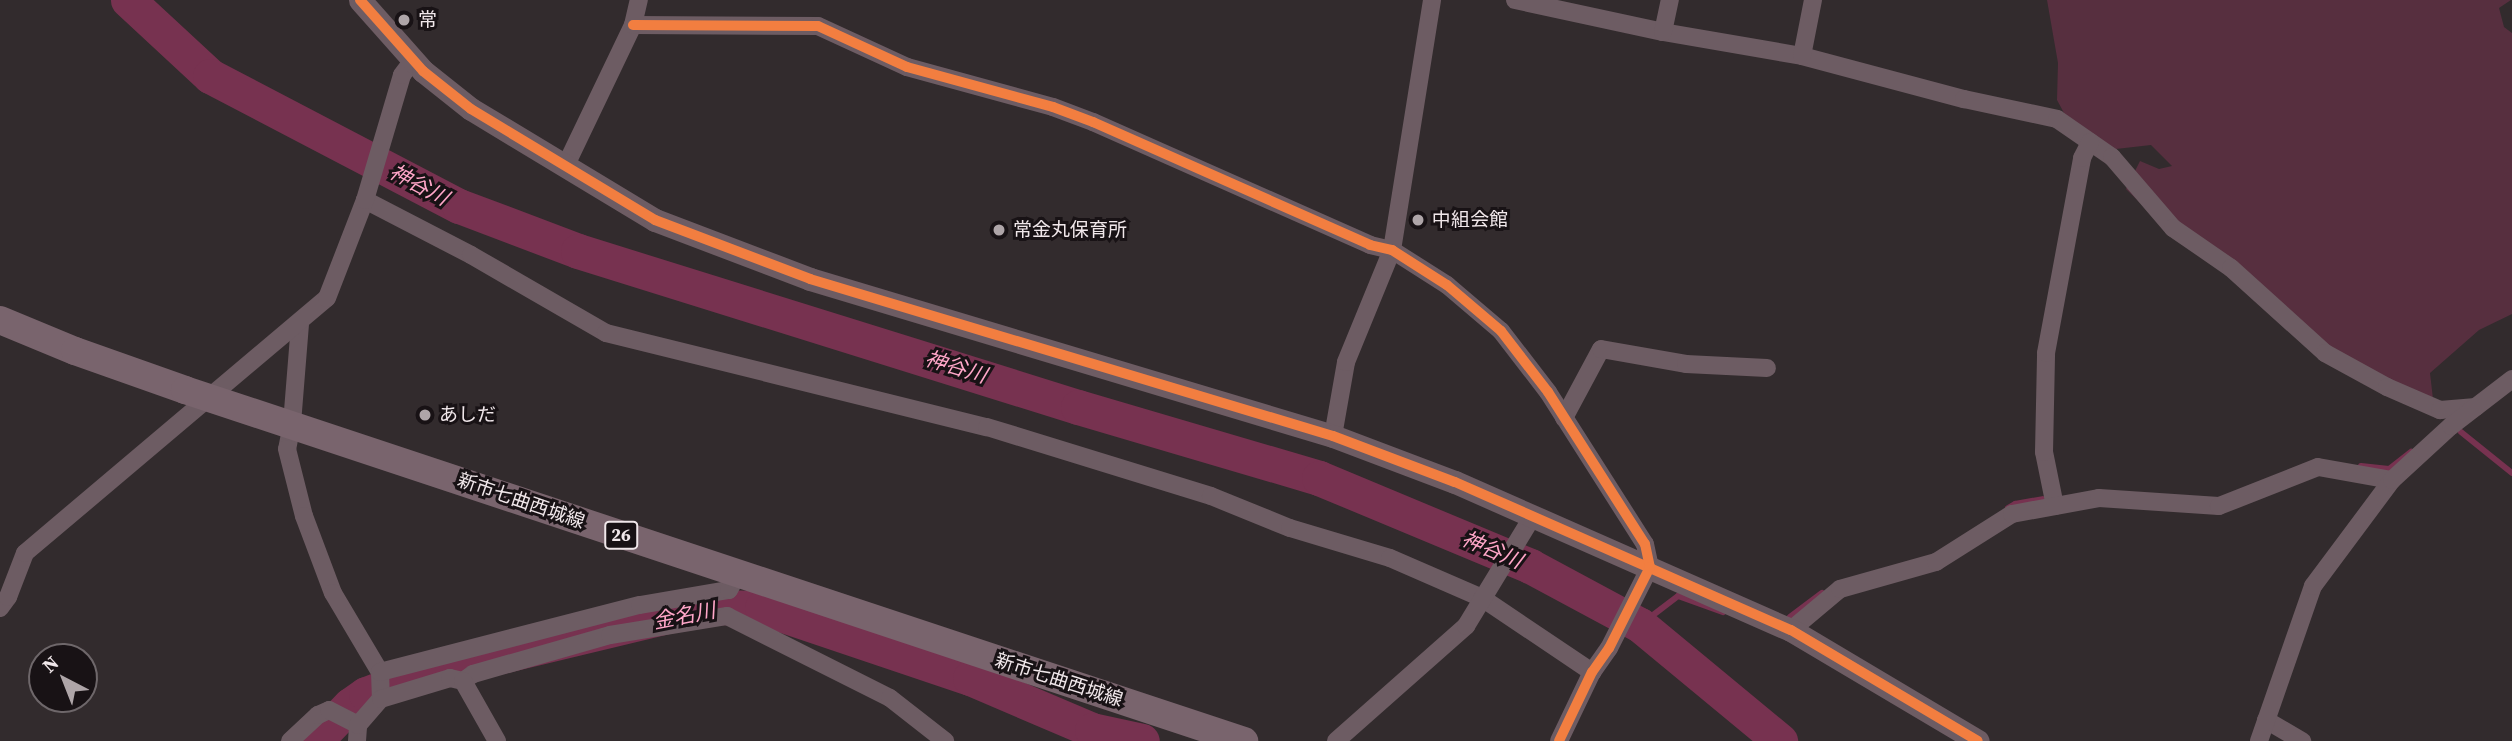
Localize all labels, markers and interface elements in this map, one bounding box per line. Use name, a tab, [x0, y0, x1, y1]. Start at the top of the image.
place label: 常	[418, 9, 437, 31]
marker: 常	[396, 12, 412, 28]
water label: 神谷川	[385, 159, 453, 211]
place label: 中組会館	[1432, 209, 1508, 231]
marker: 中組会館	[1410, 212, 1426, 228]
place label: 常金丸保育所	[1013, 219, 1127, 241]
marker: 常金丸保育所	[991, 222, 1007, 238]
water label: 神谷川	[922, 346, 990, 388]
place label: あしだ	[439, 404, 496, 426]
marker: あしだ	[417, 407, 433, 423]
street label: 新市七曲西城線	[454, 469, 588, 533]
road number: 26	[604, 520, 638, 550]
water label: 神谷川	[1458, 526, 1526, 574]
water label: 金名川	[651, 598, 717, 634]
north arrow	[28, 643, 98, 713]
street label: 新市七曲西城線	[992, 649, 1126, 711]
text: N	[36, 650, 64, 678]

